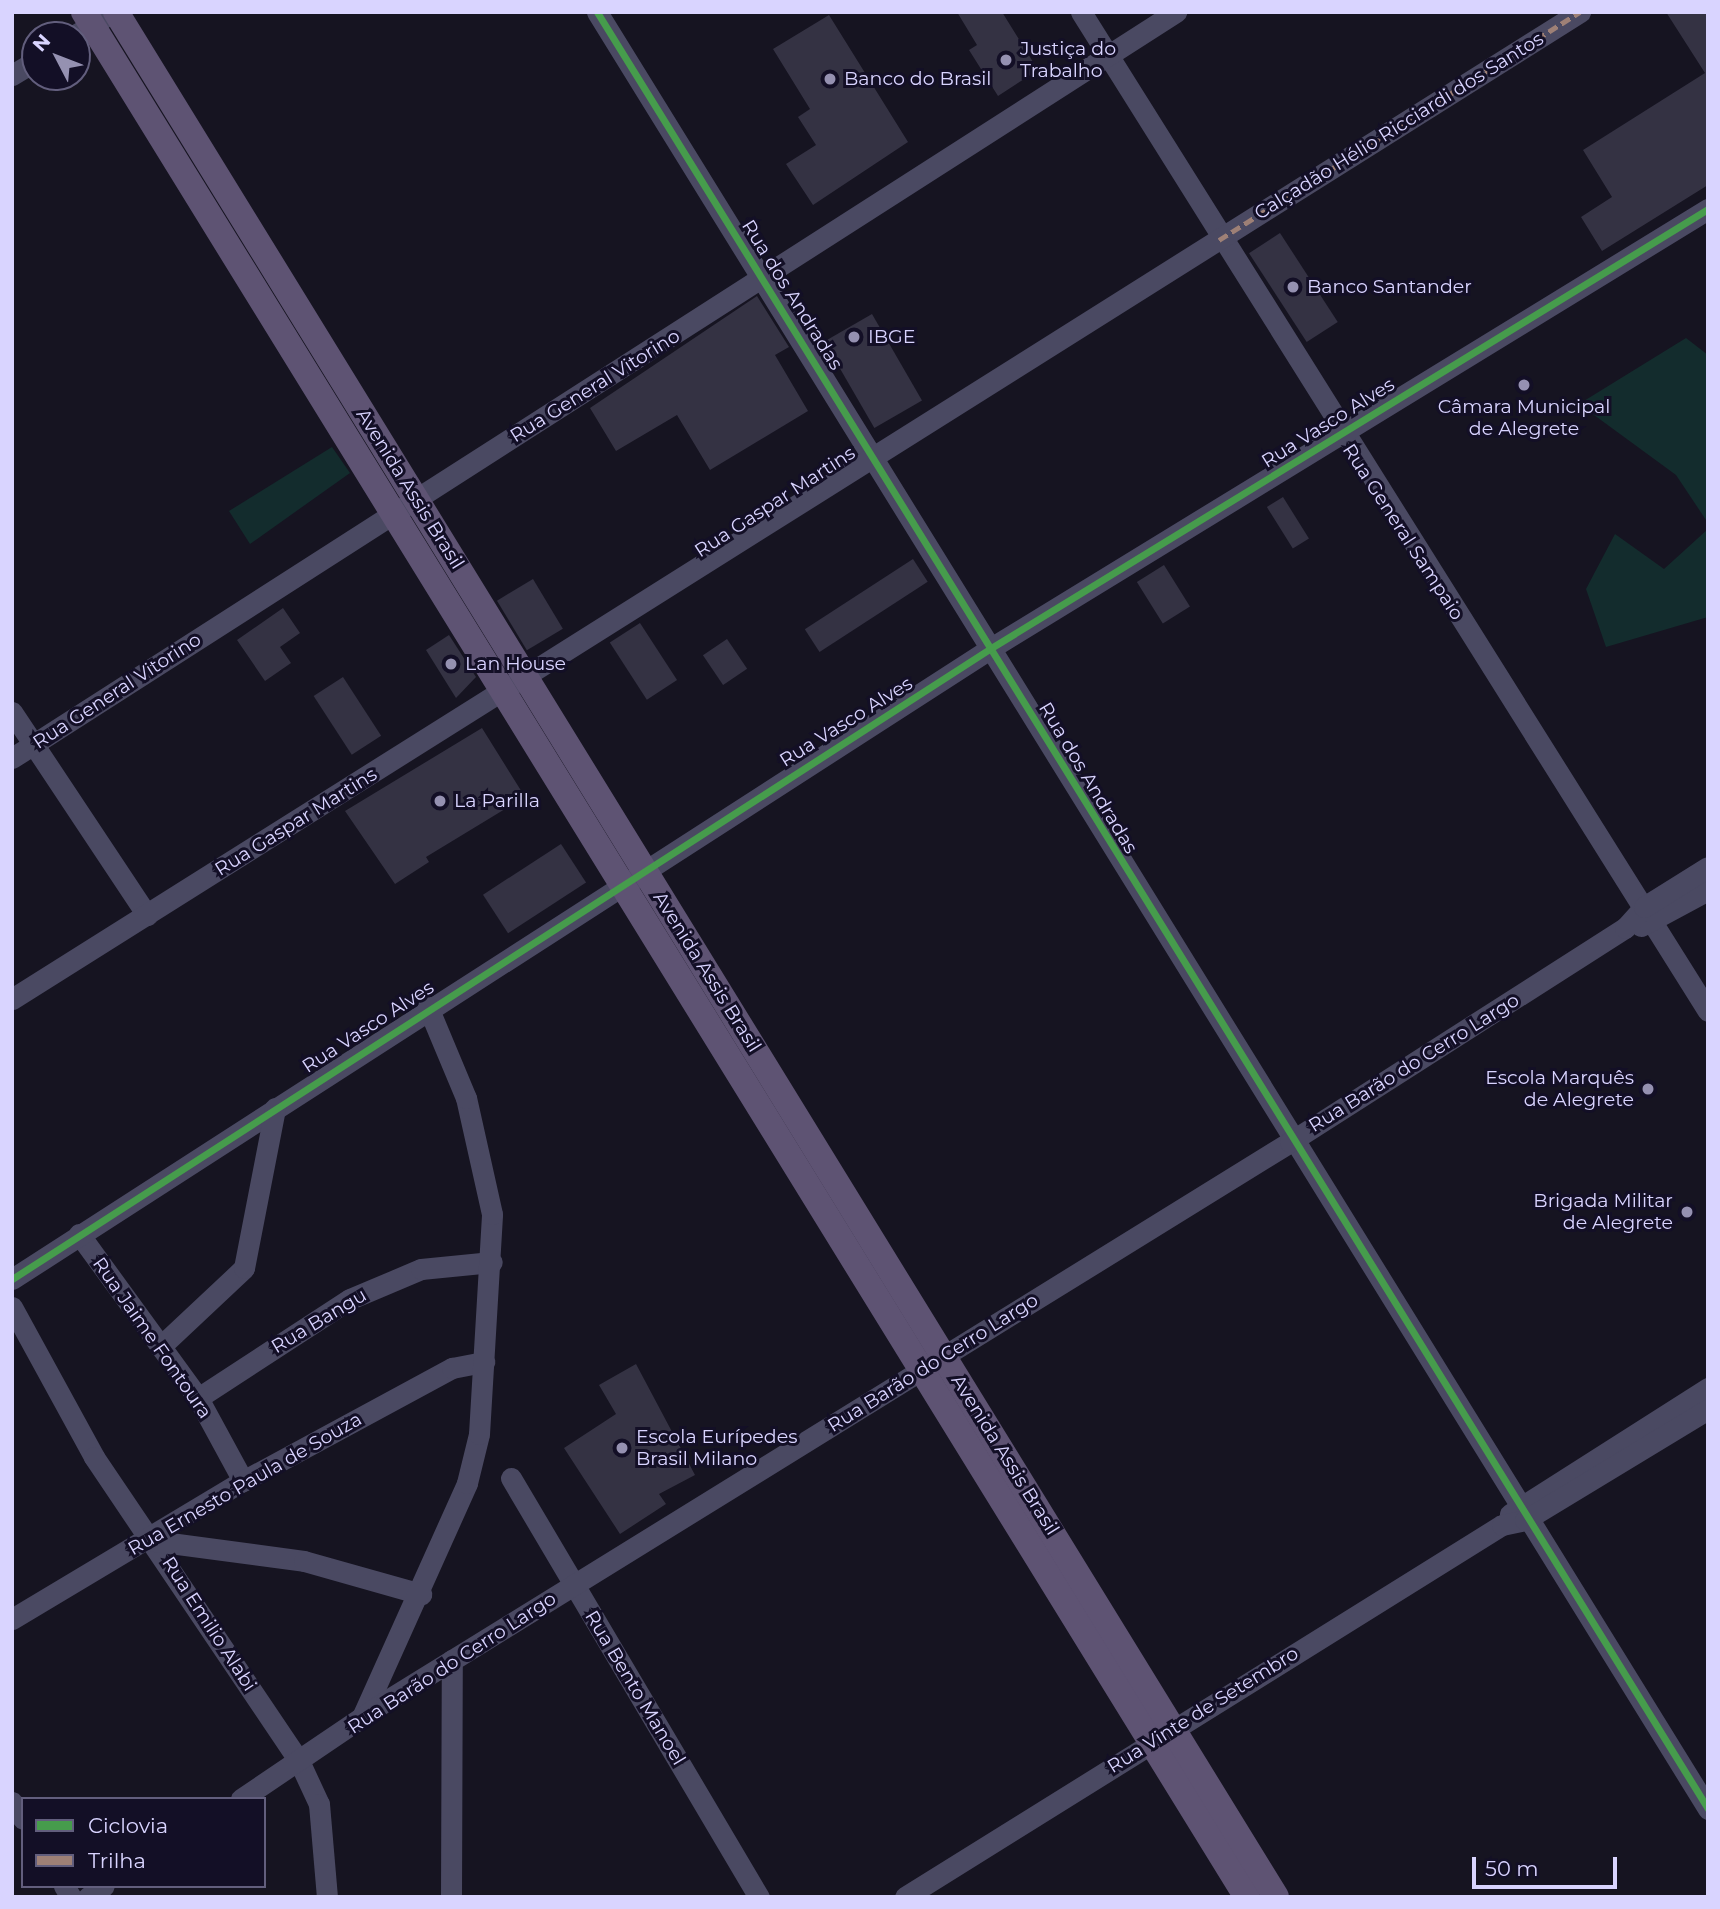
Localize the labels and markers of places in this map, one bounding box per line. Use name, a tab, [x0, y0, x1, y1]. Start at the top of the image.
place label: Justiça do Trabalho	[1020, 38, 1116, 82]
marker: Justiça do Trabalho	[998, 52, 1014, 68]
place label: Banco do Brasil	[844, 68, 991, 90]
marker: Banco do Brasil	[822, 71, 838, 87]
place label: Banco Santander	[1307, 276, 1472, 298]
marker: Banco Santander	[1285, 279, 1301, 295]
place label: IBGE	[868, 326, 915, 348]
marker: IBGE	[846, 329, 862, 345]
marker: Câmara Municipal de Alegrete	[1516, 377, 1532, 393]
place label: Câmara Municipal de Alegrete	[1438, 396, 1610, 440]
place label: Lan House	[465, 653, 566, 675]
marker: Lan House	[443, 656, 459, 672]
place label: La Parilla	[454, 790, 540, 812]
marker: La Parilla	[432, 793, 448, 809]
place label: Escola Marquês de Alegrete	[1485, 1067, 1634, 1111]
marker: Escola Marquês de Alegrete	[1640, 1081, 1656, 1097]
place label: Brigada Militar de Alegrete	[1533, 1190, 1673, 1234]
marker: Brigada Militar de Alegrete	[1679, 1204, 1695, 1220]
place label: Escola Eurípedes Brasil Milano	[636, 1426, 797, 1470]
marker: Escola Eurípedes Brasil Milano	[614, 1440, 630, 1456]

